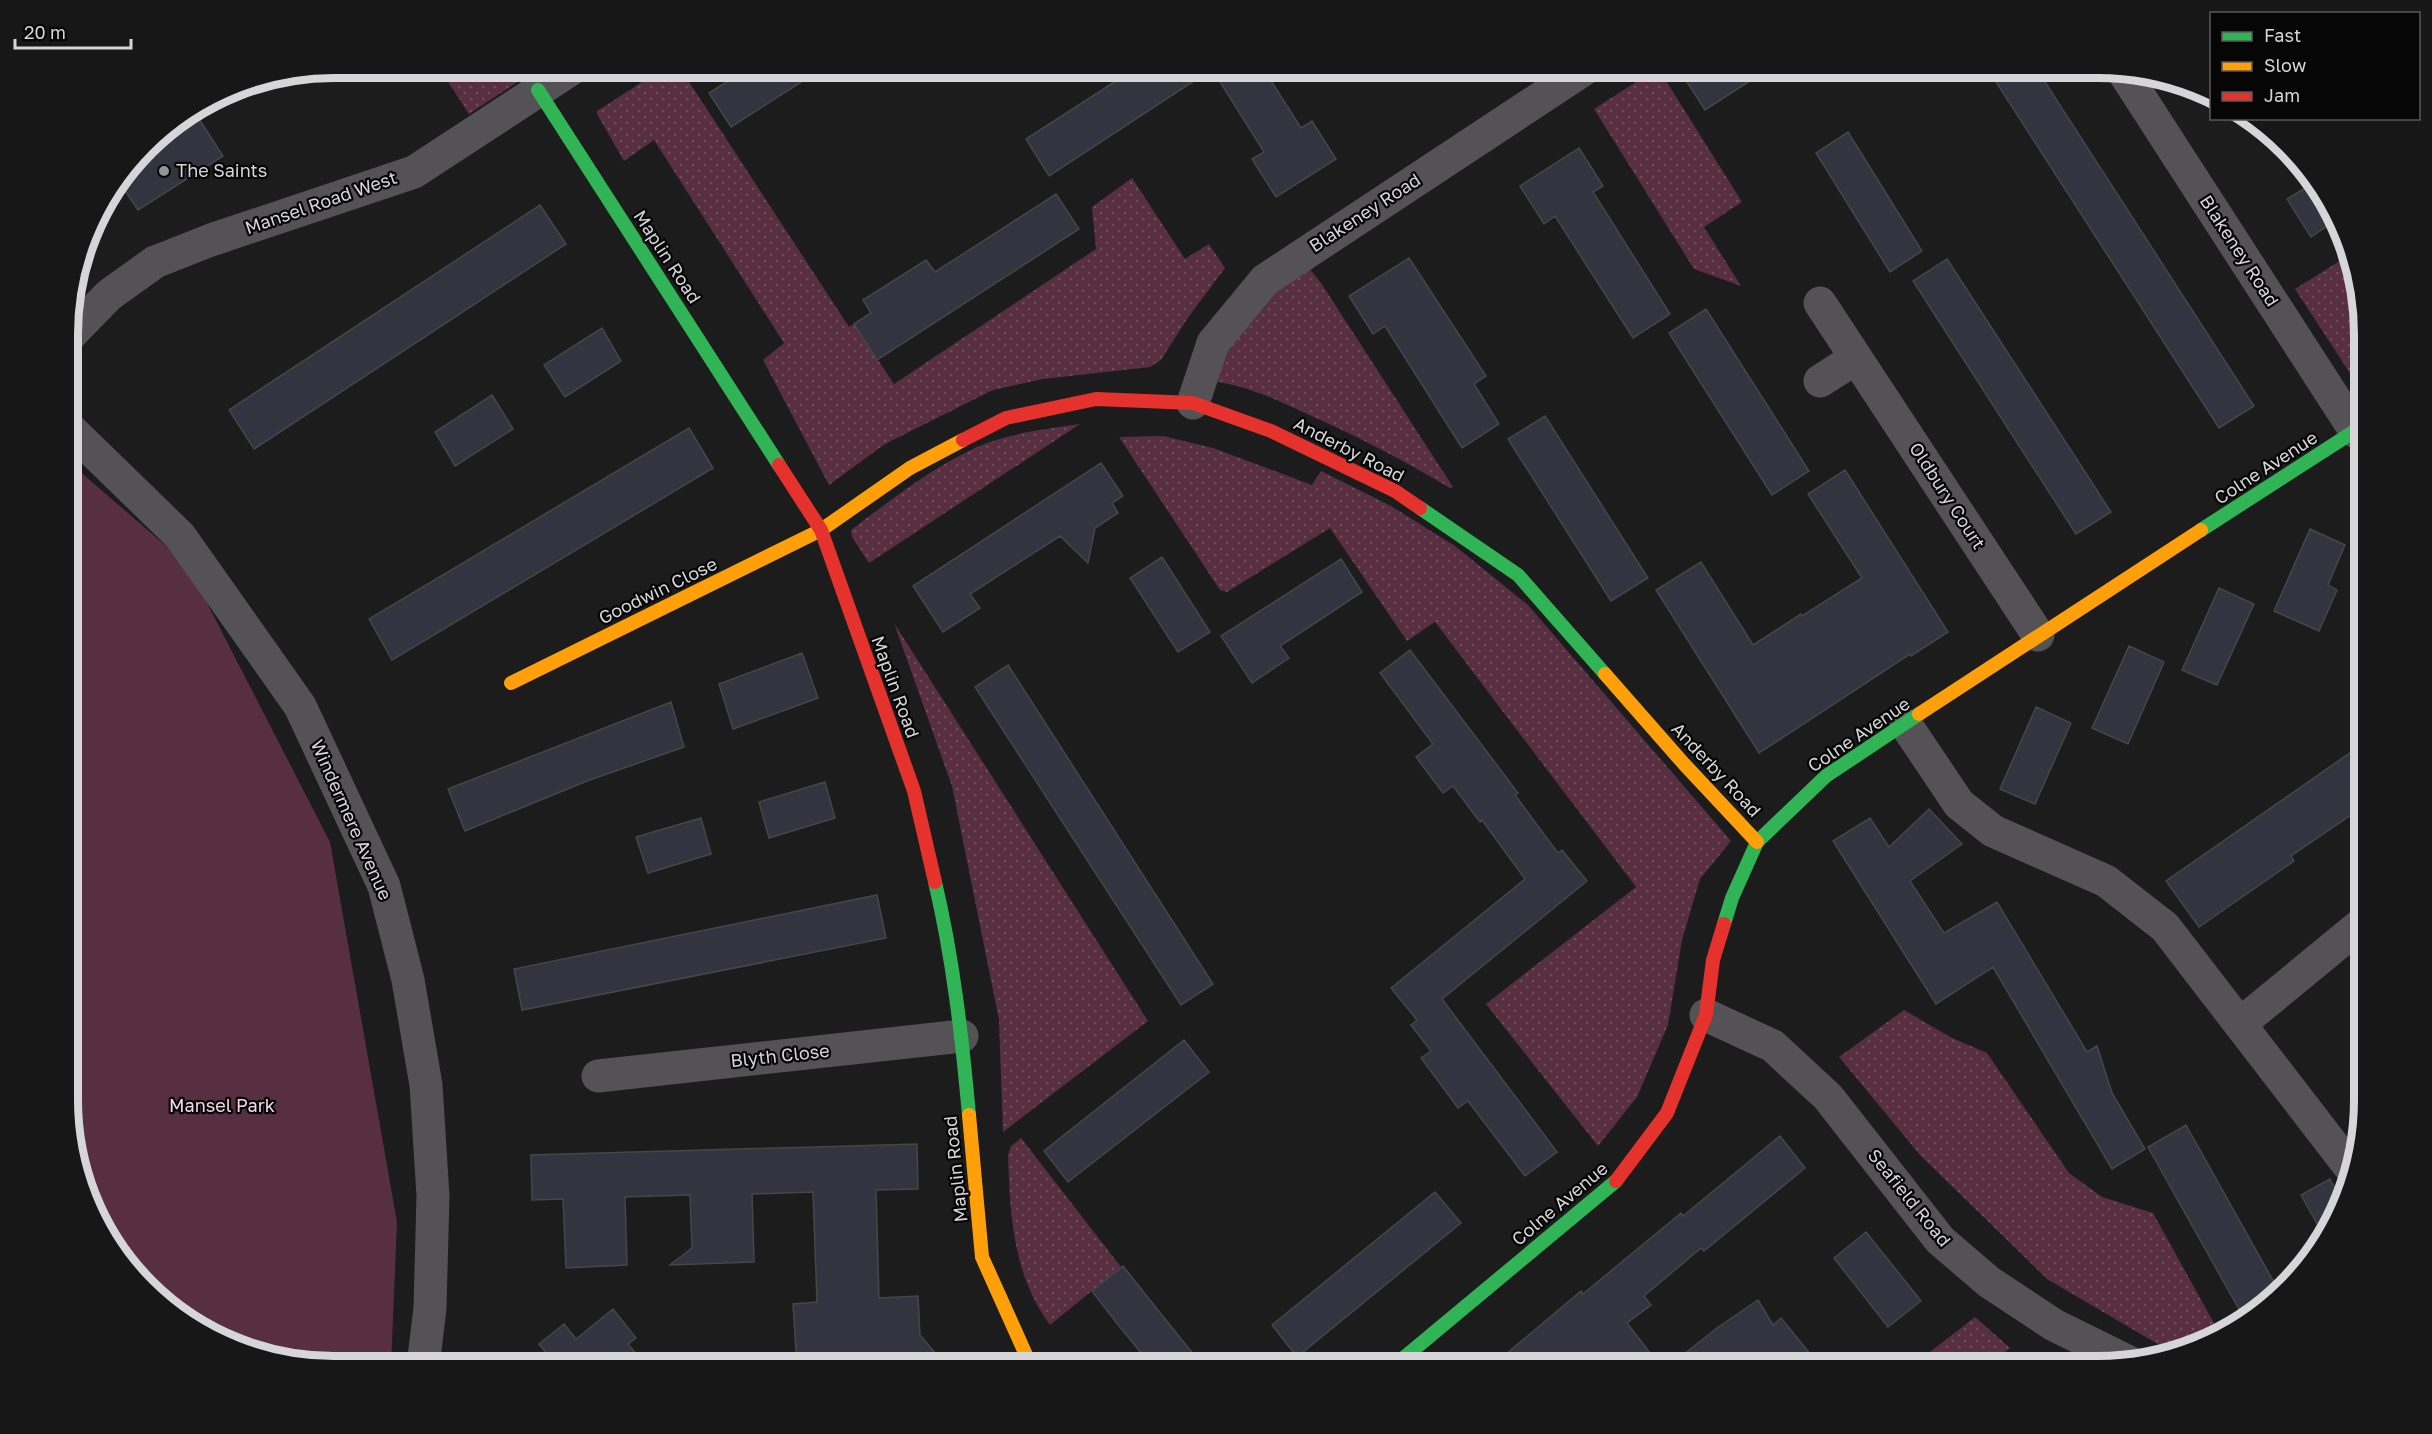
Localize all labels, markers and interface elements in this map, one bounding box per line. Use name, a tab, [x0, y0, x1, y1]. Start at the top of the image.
scale bar	[15, 12, 130, 50]
legend	[2210, 12, 2420, 120]
text: 20 m	[24, 21, 66, 43]
text: Fast	[2264, 24, 2301, 46]
text: Slow	[2264, 54, 2307, 76]
text: Jam	[2264, 84, 2300, 106]
place label: The Saints	[176, 159, 267, 181]
marker: The Saints	[157, 164, 171, 178]
street label: Mansel Road West	[242, 166, 400, 238]
street label: Blakeney Road	[1305, 168, 1424, 256]
street label: Blakeney Road	[2196, 191, 2284, 310]
street label: Maplin Road	[629, 206, 706, 307]
street label: Anderby Road	[1291, 412, 1408, 486]
street label: Colne Avenue	[2210, 426, 2321, 509]
street label: Oldbury Court	[1905, 438, 1990, 553]
street label: Goodwin Close	[595, 552, 720, 628]
street label: Maplin Road	[867, 633, 925, 741]
street label: Colne Avenue	[1803, 692, 1914, 776]
street label: Anderby Road	[1667, 718, 1766, 821]
street label: Windermere Avenue	[307, 736, 397, 903]
street label: Blyth Close	[729, 1039, 830, 1071]
park label: Mansel Park	[169, 1094, 275, 1116]
street label: Maplin Road	[938, 1115, 972, 1223]
street label: Seafield Road	[1864, 1144, 1956, 1251]
street label: Colne Avenue	[1507, 1157, 1612, 1250]

